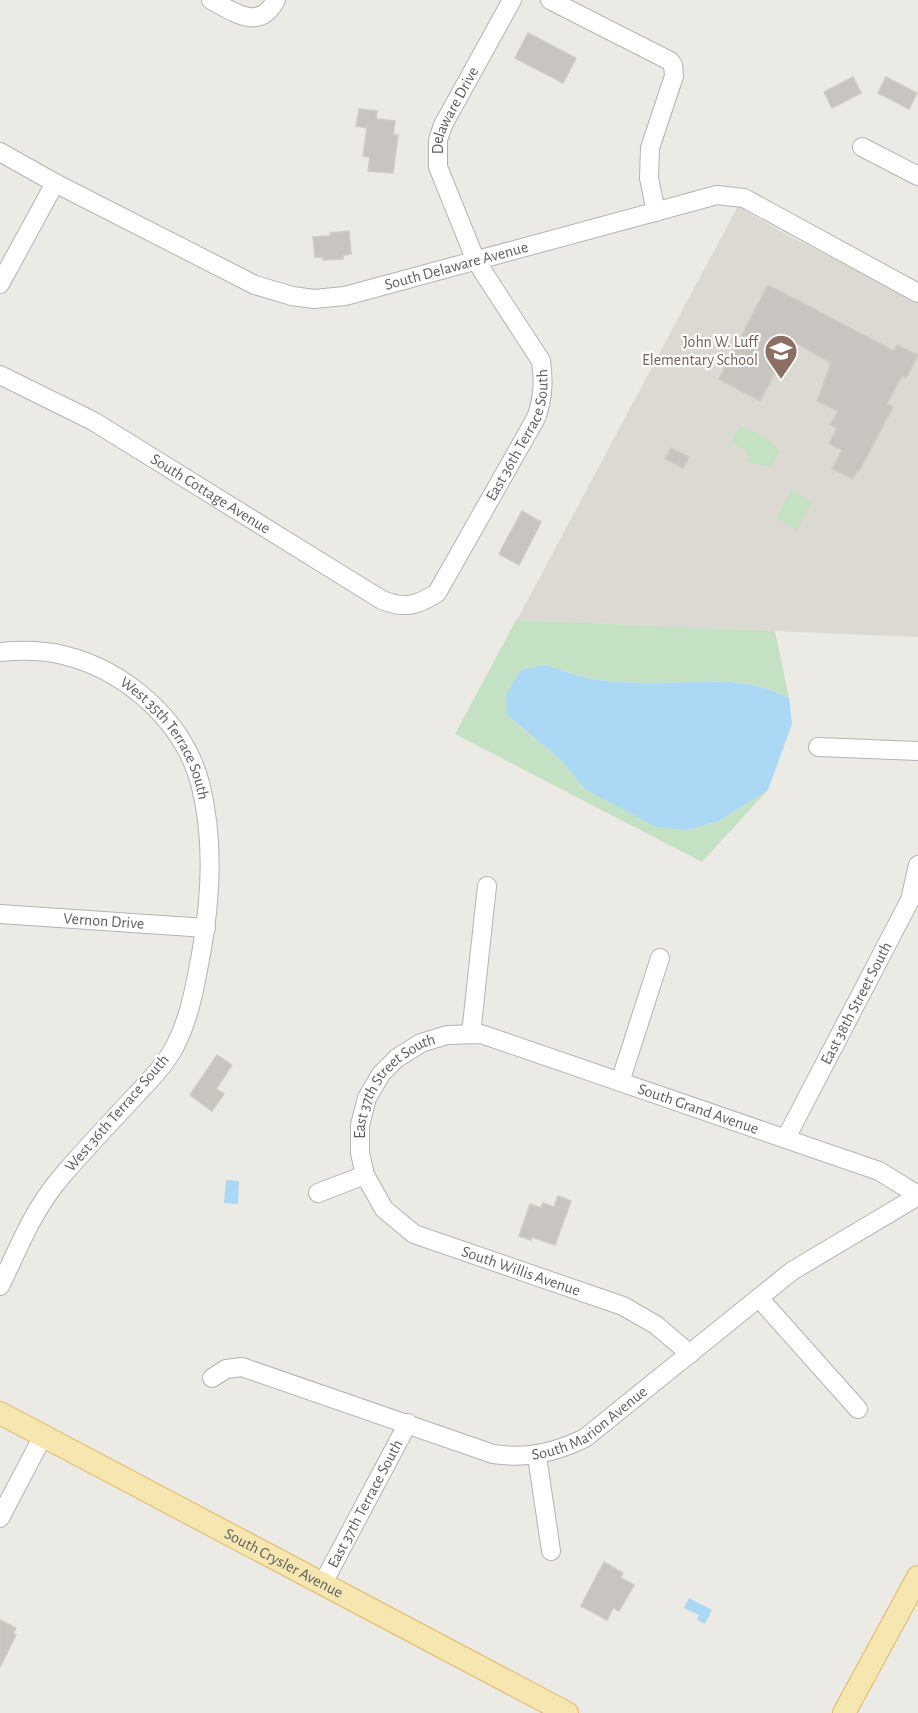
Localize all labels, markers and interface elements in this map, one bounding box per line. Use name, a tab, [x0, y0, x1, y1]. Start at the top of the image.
street label: Delaware Drive	[430, 64, 481, 154]
street label: South Delaware Avenue	[383, 239, 530, 293]
school or university icon: John W. Luff Elementary School	[763, 333, 799, 380]
place label: John W. Luff Elementary School	[642, 334, 759, 369]
street label: East 36th Terrace South	[483, 369, 551, 504]
street label: South Cottage Avenue	[148, 451, 273, 537]
street label: West 35th Terrace South	[117, 674, 212, 801]
street label: Vernon Drive	[63, 910, 145, 932]
street label: East 38th Street South	[818, 939, 895, 1067]
street label: East 37th Street South	[352, 1031, 437, 1139]
street label: West 36th Terrace South	[62, 1051, 172, 1175]
street label: South Grand Avenue	[636, 1081, 761, 1137]
street label: South Willis Avenue	[460, 1243, 582, 1299]
street label: South Marion Avenue	[531, 1383, 650, 1463]
street label: East 37th Terrace South	[325, 1437, 406, 1570]
street label: South Crysler Avenue	[222, 1525, 346, 1601]

